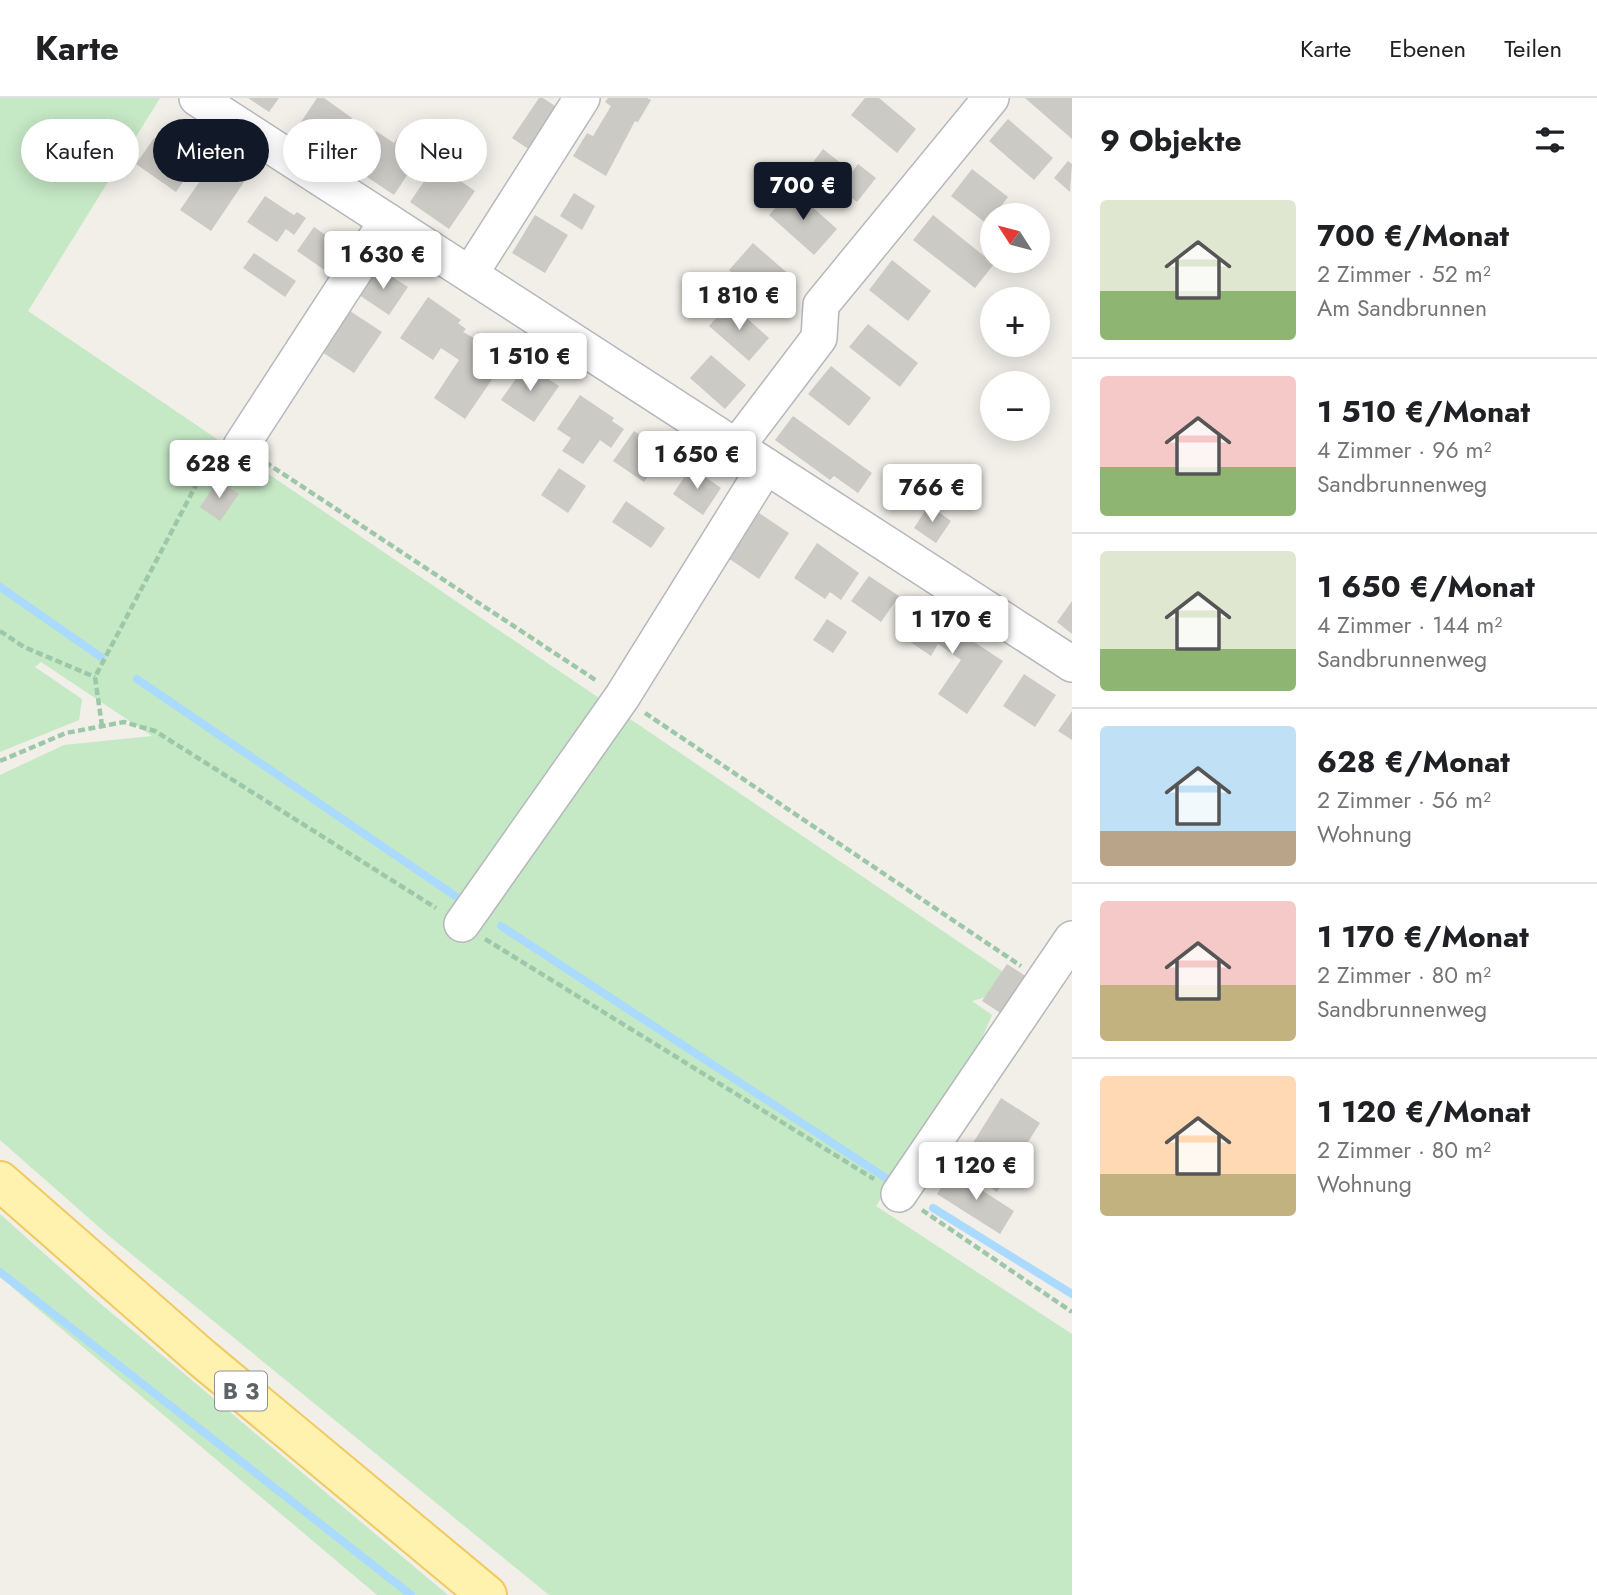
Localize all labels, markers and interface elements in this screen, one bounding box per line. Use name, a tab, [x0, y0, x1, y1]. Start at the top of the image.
text: Karte	[35, 25, 119, 72]
text: Karte	[1300, 31, 1351, 66]
text: Ebenen	[1389, 31, 1466, 66]
text: Teilen	[1504, 31, 1562, 66]
chip: Kaufen	[21, 119, 139, 182]
chip: Mieten	[153, 119, 269, 182]
chip: Filter	[283, 119, 381, 182]
chip: Neu	[395, 119, 487, 182]
text: 9 Objekte	[1100, 119, 1242, 162]
icon: filters	[1531, 121, 1569, 159]
pin: 700 €	[754, 162, 852, 222]
text: 700 €	[770, 168, 836, 202]
north arrow	[980, 203, 1050, 273]
map controls	[980, 203, 1050, 441]
text: 700 €/Monat	[1317, 214, 1509, 257]
icon: home	[1156, 228, 1240, 312]
pin: 1 630 €	[318, 232, 448, 291]
text: 1 630 €	[340, 237, 426, 271]
text: 2 Zimmer · 52 m²	[1317, 257, 1491, 291]
pin: 1 810 €	[674, 272, 804, 332]
text: 1 810 €	[698, 278, 780, 312]
button: +	[980, 287, 1050, 357]
text: Am Sandbrunnen	[1317, 291, 1487, 325]
pin: 1 510 €	[465, 334, 595, 393]
text: 1 510 €	[489, 339, 571, 373]
button: −	[980, 371, 1050, 441]
text: 1 510 €/Monat	[1317, 390, 1530, 433]
icon: home	[1156, 404, 1240, 488]
pin: 1 650 €	[632, 432, 762, 491]
text: 4 Zimmer · 96 m²	[1317, 433, 1491, 467]
text: 1 650 €	[654, 437, 740, 471]
pin: 628 €	[170, 440, 268, 500]
text: 628 €	[186, 446, 252, 480]
pin: 766 €	[883, 464, 981, 524]
text: Sandbrunnenweg	[1317, 467, 1487, 501]
text: 766 €	[899, 470, 965, 504]
text: 1 650 €/Monat	[1317, 565, 1535, 608]
icon: home	[1156, 579, 1240, 663]
pin: 1 170 €	[887, 596, 1017, 656]
text: 1 170 €	[911, 602, 993, 636]
text: 4 Zimmer · 144 m²	[1317, 608, 1502, 642]
text: Sandbrunnenweg	[1317, 642, 1487, 676]
text: 628 €/Monat	[1317, 740, 1510, 783]
icon: home	[1156, 754, 1240, 838]
text: 2 Zimmer · 56 m²	[1317, 783, 1491, 817]
text: Wohnung	[1317, 817, 1412, 851]
text: 1 170 €/Monat	[1317, 915, 1529, 958]
icon: home	[1156, 929, 1240, 1013]
text: 2 Zimmer · 80 m²	[1317, 958, 1491, 992]
text: Sandbrunnenweg	[1317, 992, 1487, 1026]
text: 1 120 €/Monat	[1317, 1090, 1530, 1133]
icon: home	[1156, 1104, 1240, 1188]
text: 2 Zimmer · 80 m²	[1317, 1133, 1491, 1167]
pin: 1 120 €	[911, 1142, 1041, 1202]
text: 1 120 €	[935, 1148, 1017, 1182]
text: Wohnung	[1317, 1167, 1412, 1201]
road number: B 3	[215, 1372, 267, 1410]

